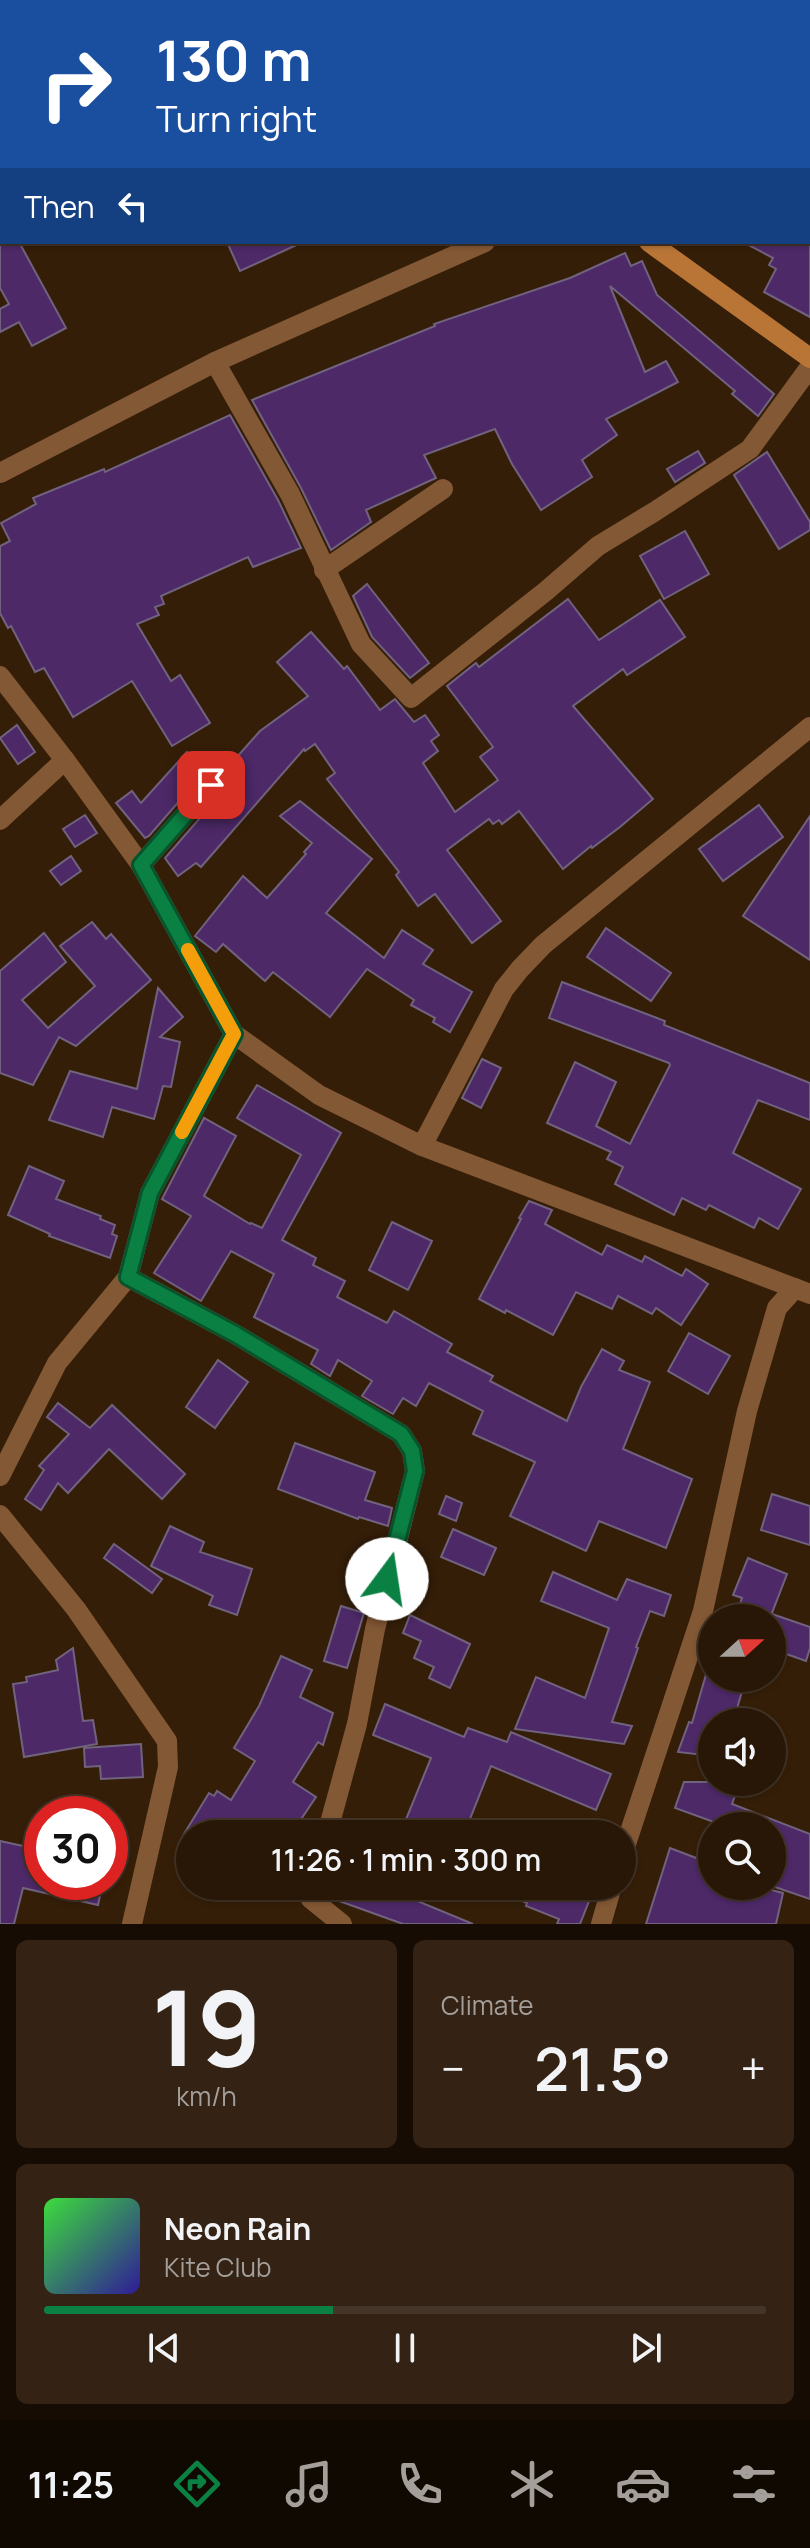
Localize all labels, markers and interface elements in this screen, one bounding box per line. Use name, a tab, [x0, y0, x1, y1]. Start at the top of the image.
text: 130 m	[156, 21, 312, 98]
icon: right	[24, 32, 128, 136]
text: Turn right	[156, 94, 317, 143]
icon: left	[111, 184, 155, 228]
text: Then	[24, 186, 95, 227]
pin	[177, 751, 245, 819]
icon: arrive	[189, 763, 233, 807]
position arrow	[345, 1537, 429, 1621]
north arrow	[698, 1604, 786, 1692]
map controls	[698, 1604, 786, 1900]
button: sound	[698, 1708, 786, 1796]
speed limit sign: 30	[24, 1796, 128, 1900]
button: search	[698, 1812, 786, 1900]
text: 11:26 · 1 min · 300 m	[271, 1839, 541, 1880]
text: 19	[151, 1955, 262, 2097]
text: Climate	[441, 1987, 533, 2023]
text: 21.5°	[534, 2027, 671, 2109]
text: −	[441, 2038, 465, 2098]
text: +	[741, 2038, 766, 2098]
text: km/h	[176, 2078, 237, 2114]
text: Neon Rain	[164, 2208, 311, 2249]
text: Kite Club	[164, 2249, 271, 2285]
icon: previous	[142, 2326, 186, 2370]
icon: pause	[383, 2326, 427, 2370]
icon: next	[624, 2326, 668, 2370]
icon: directions	[169, 2456, 225, 2512]
icon: music	[281, 2456, 337, 2512]
icon: phone	[392, 2456, 448, 2512]
icon: climate	[504, 2456, 560, 2512]
icon: car	[615, 2456, 671, 2512]
icon: filters	[726, 2456, 782, 2512]
text: 11:25	[28, 2460, 114, 2509]

